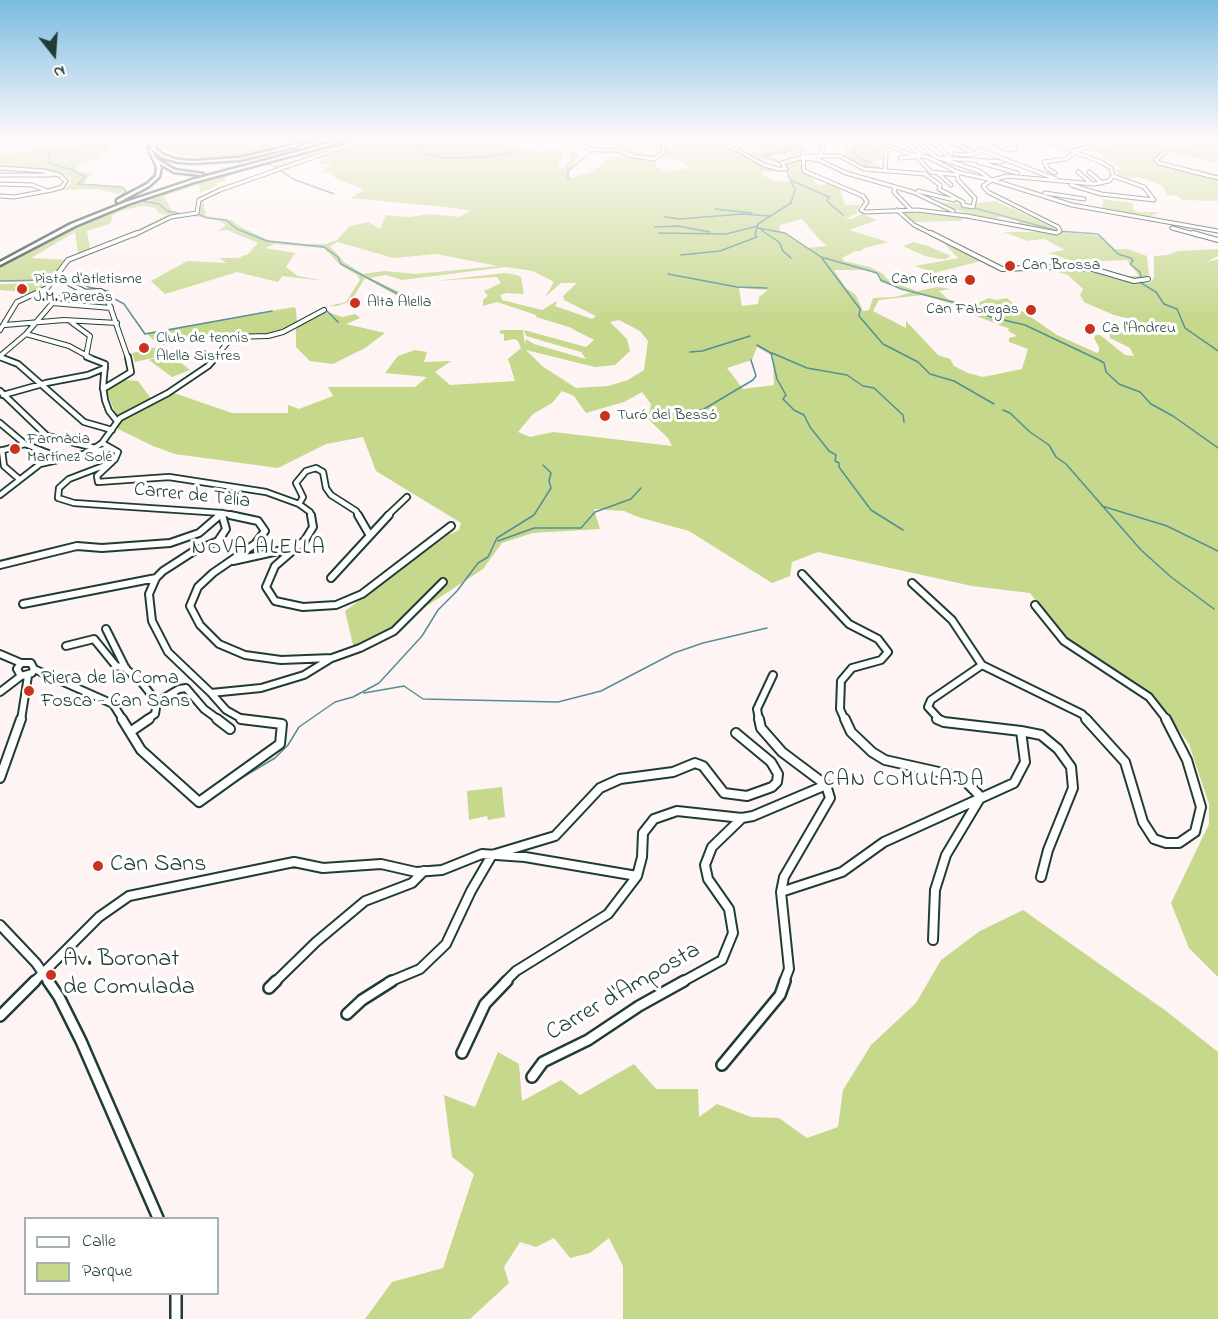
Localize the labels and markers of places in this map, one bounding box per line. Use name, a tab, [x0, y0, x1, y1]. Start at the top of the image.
place label: Can Brossa	[1022, 256, 1100, 276]
marker: Can Brossa	[1003, 259, 1017, 273]
place label: Pista d'atletisme J.M. Pareras	[34, 270, 142, 308]
place label: Can Cirera	[891, 270, 958, 290]
marker: Can Cirera	[963, 273, 977, 287]
marker: Pista d'atletisme J.M. Pareras	[15, 282, 29, 296]
place label: Alta Alella	[367, 293, 431, 313]
marker: Alta Alella	[348, 296, 362, 310]
place label: Can Fabregas	[926, 300, 1019, 320]
marker: Can Fabregas	[1024, 303, 1038, 317]
place label: Ca l'Andreu	[1102, 319, 1176, 339]
marker: Ca l'Andreu	[1083, 322, 1097, 336]
place label: Club de tennis Alella Sistres	[156, 329, 249, 367]
marker: Club de tennis Alella Sistres	[137, 341, 151, 355]
place label: Turó del Bessó	[617, 406, 717, 426]
marker: Turó del Bessó	[598, 409, 612, 423]
place label: Farmàcia Martínez Solé	[27, 430, 112, 468]
marker: Farmàcia Martínez Solé	[8, 442, 22, 456]
place label: Riera de la Coma Fosca - Can Sans	[41, 668, 190, 715]
marker: Riera de la Coma Fosca - Can Sans	[22, 684, 36, 698]
place label: Can Sans	[110, 852, 206, 880]
marker: Can Sans	[91, 859, 105, 873]
place label: Av. Boronat de Comulada	[63, 947, 195, 1003]
marker: Av. Boronat de Comulada	[44, 968, 58, 982]

